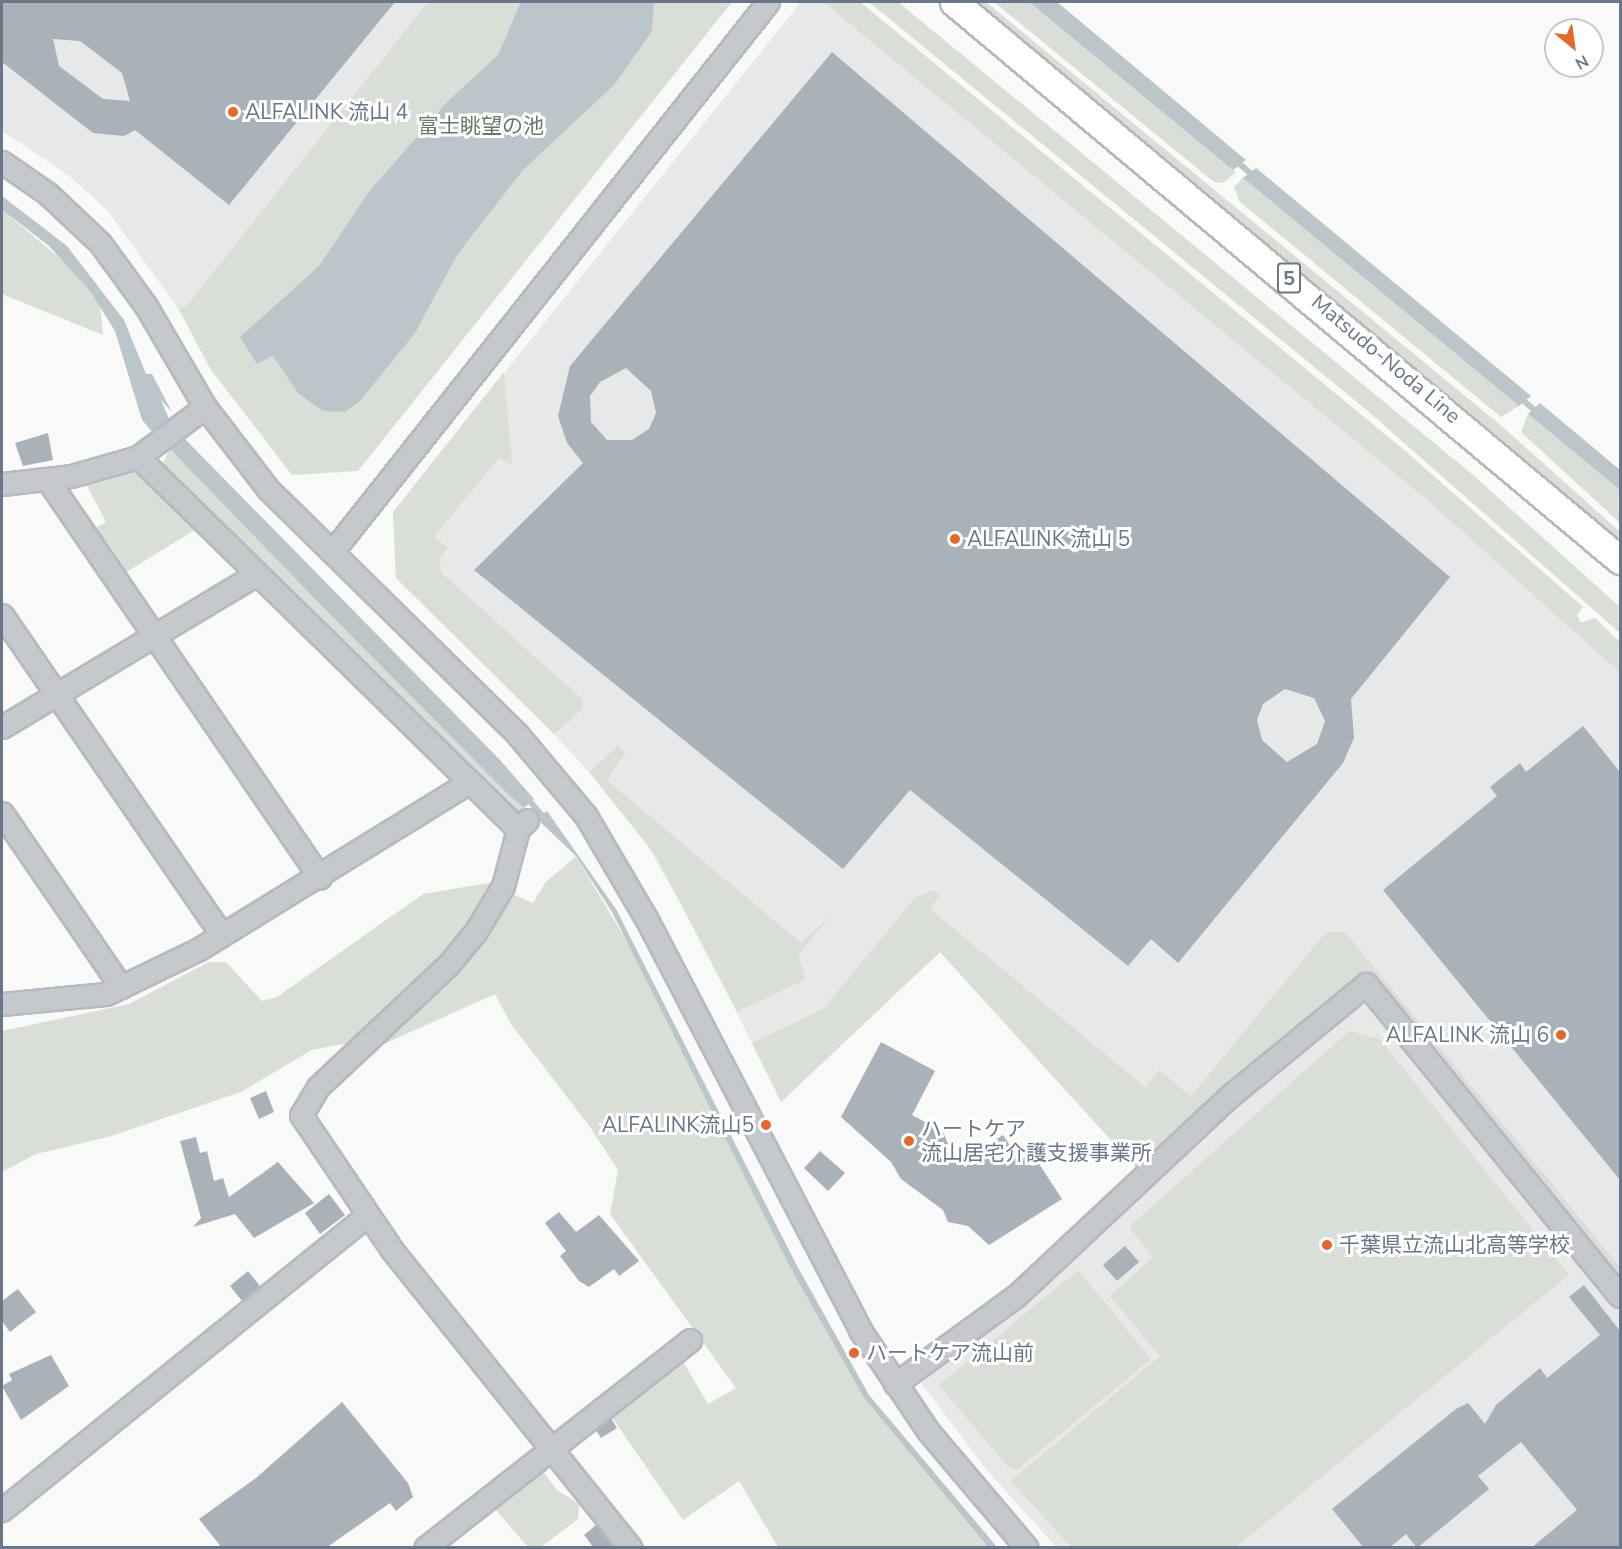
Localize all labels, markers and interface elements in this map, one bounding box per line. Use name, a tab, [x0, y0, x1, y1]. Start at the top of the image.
north arrow	[1544, 18, 1604, 78]
text: N	[1571, 49, 1592, 75]
place label: ALFALINK 流山 4	[245, 99, 408, 125]
marker: ALFALINK 流山 4	[226, 105, 240, 119]
park label: 富士眺望の池	[418, 113, 544, 139]
road number: 5	[1277, 261, 1301, 295]
street label: Matsudo-Noda Line	[1306, 289, 1466, 429]
place label: ALFALINK 流山 5	[967, 526, 1130, 552]
marker: ALFALINK 流山 5	[948, 532, 962, 546]
place label: ALFALINK 流山 6	[1386, 1022, 1549, 1048]
marker: ALFALINK 流山 6	[1554, 1028, 1568, 1042]
place label: ALFALINK流山5	[602, 1112, 754, 1138]
place label: ハートケア 流山居宅介護支援事業所	[921, 1116, 1152, 1166]
marker: ALFALINK流山5	[759, 1118, 773, 1132]
marker: ハートケア 流山居宅介護支援事業所	[902, 1134, 916, 1148]
place label: 千葉県立流山北高等学校	[1339, 1232, 1570, 1258]
marker: 千葉県立流山北高等学校	[1320, 1238, 1334, 1252]
place label: ハートケア流山前	[866, 1340, 1034, 1366]
marker: ハートケア流山前	[847, 1346, 861, 1360]

